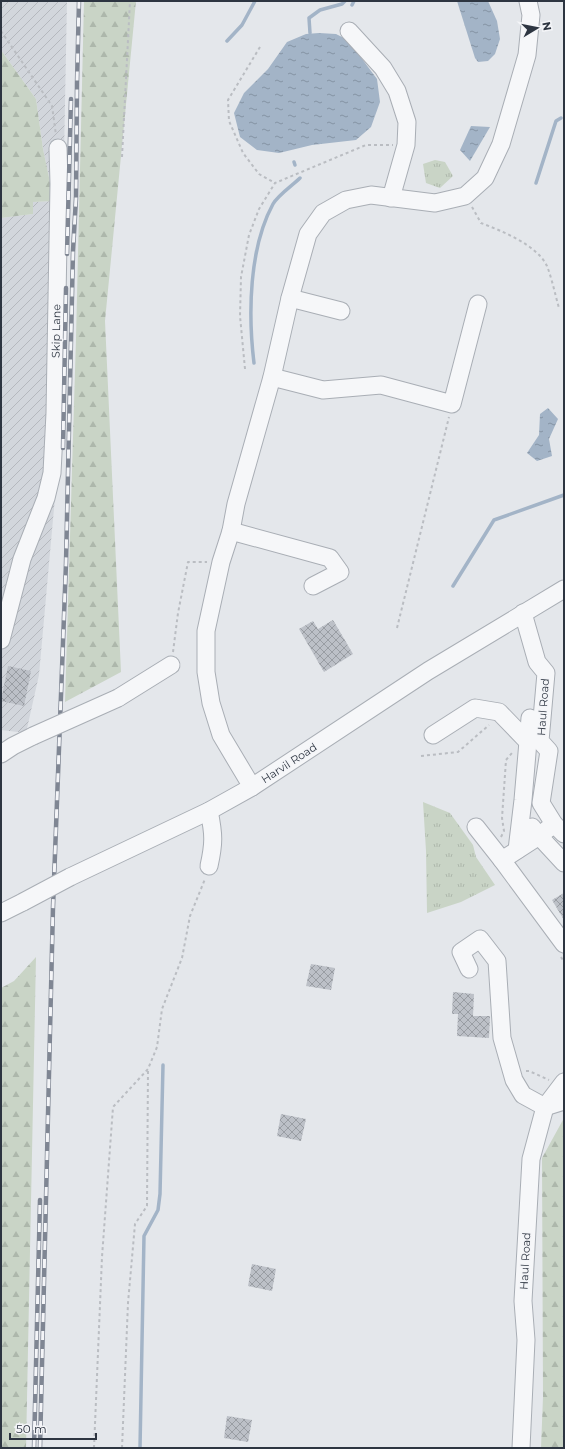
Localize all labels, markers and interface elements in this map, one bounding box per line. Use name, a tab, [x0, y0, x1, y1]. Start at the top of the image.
north arrow	[517, 8, 557, 48]
text: N	[539, 21, 555, 32]
street label: Skip Lane	[49, 304, 63, 358]
street label: Haul Road	[534, 678, 552, 736]
street label: Harvil Road	[259, 740, 319, 786]
street label: Haul Road	[517, 1232, 533, 1290]
scale bar	[10, 1415, 96, 1441]
text: 50 m	[16, 1421, 47, 1436]

